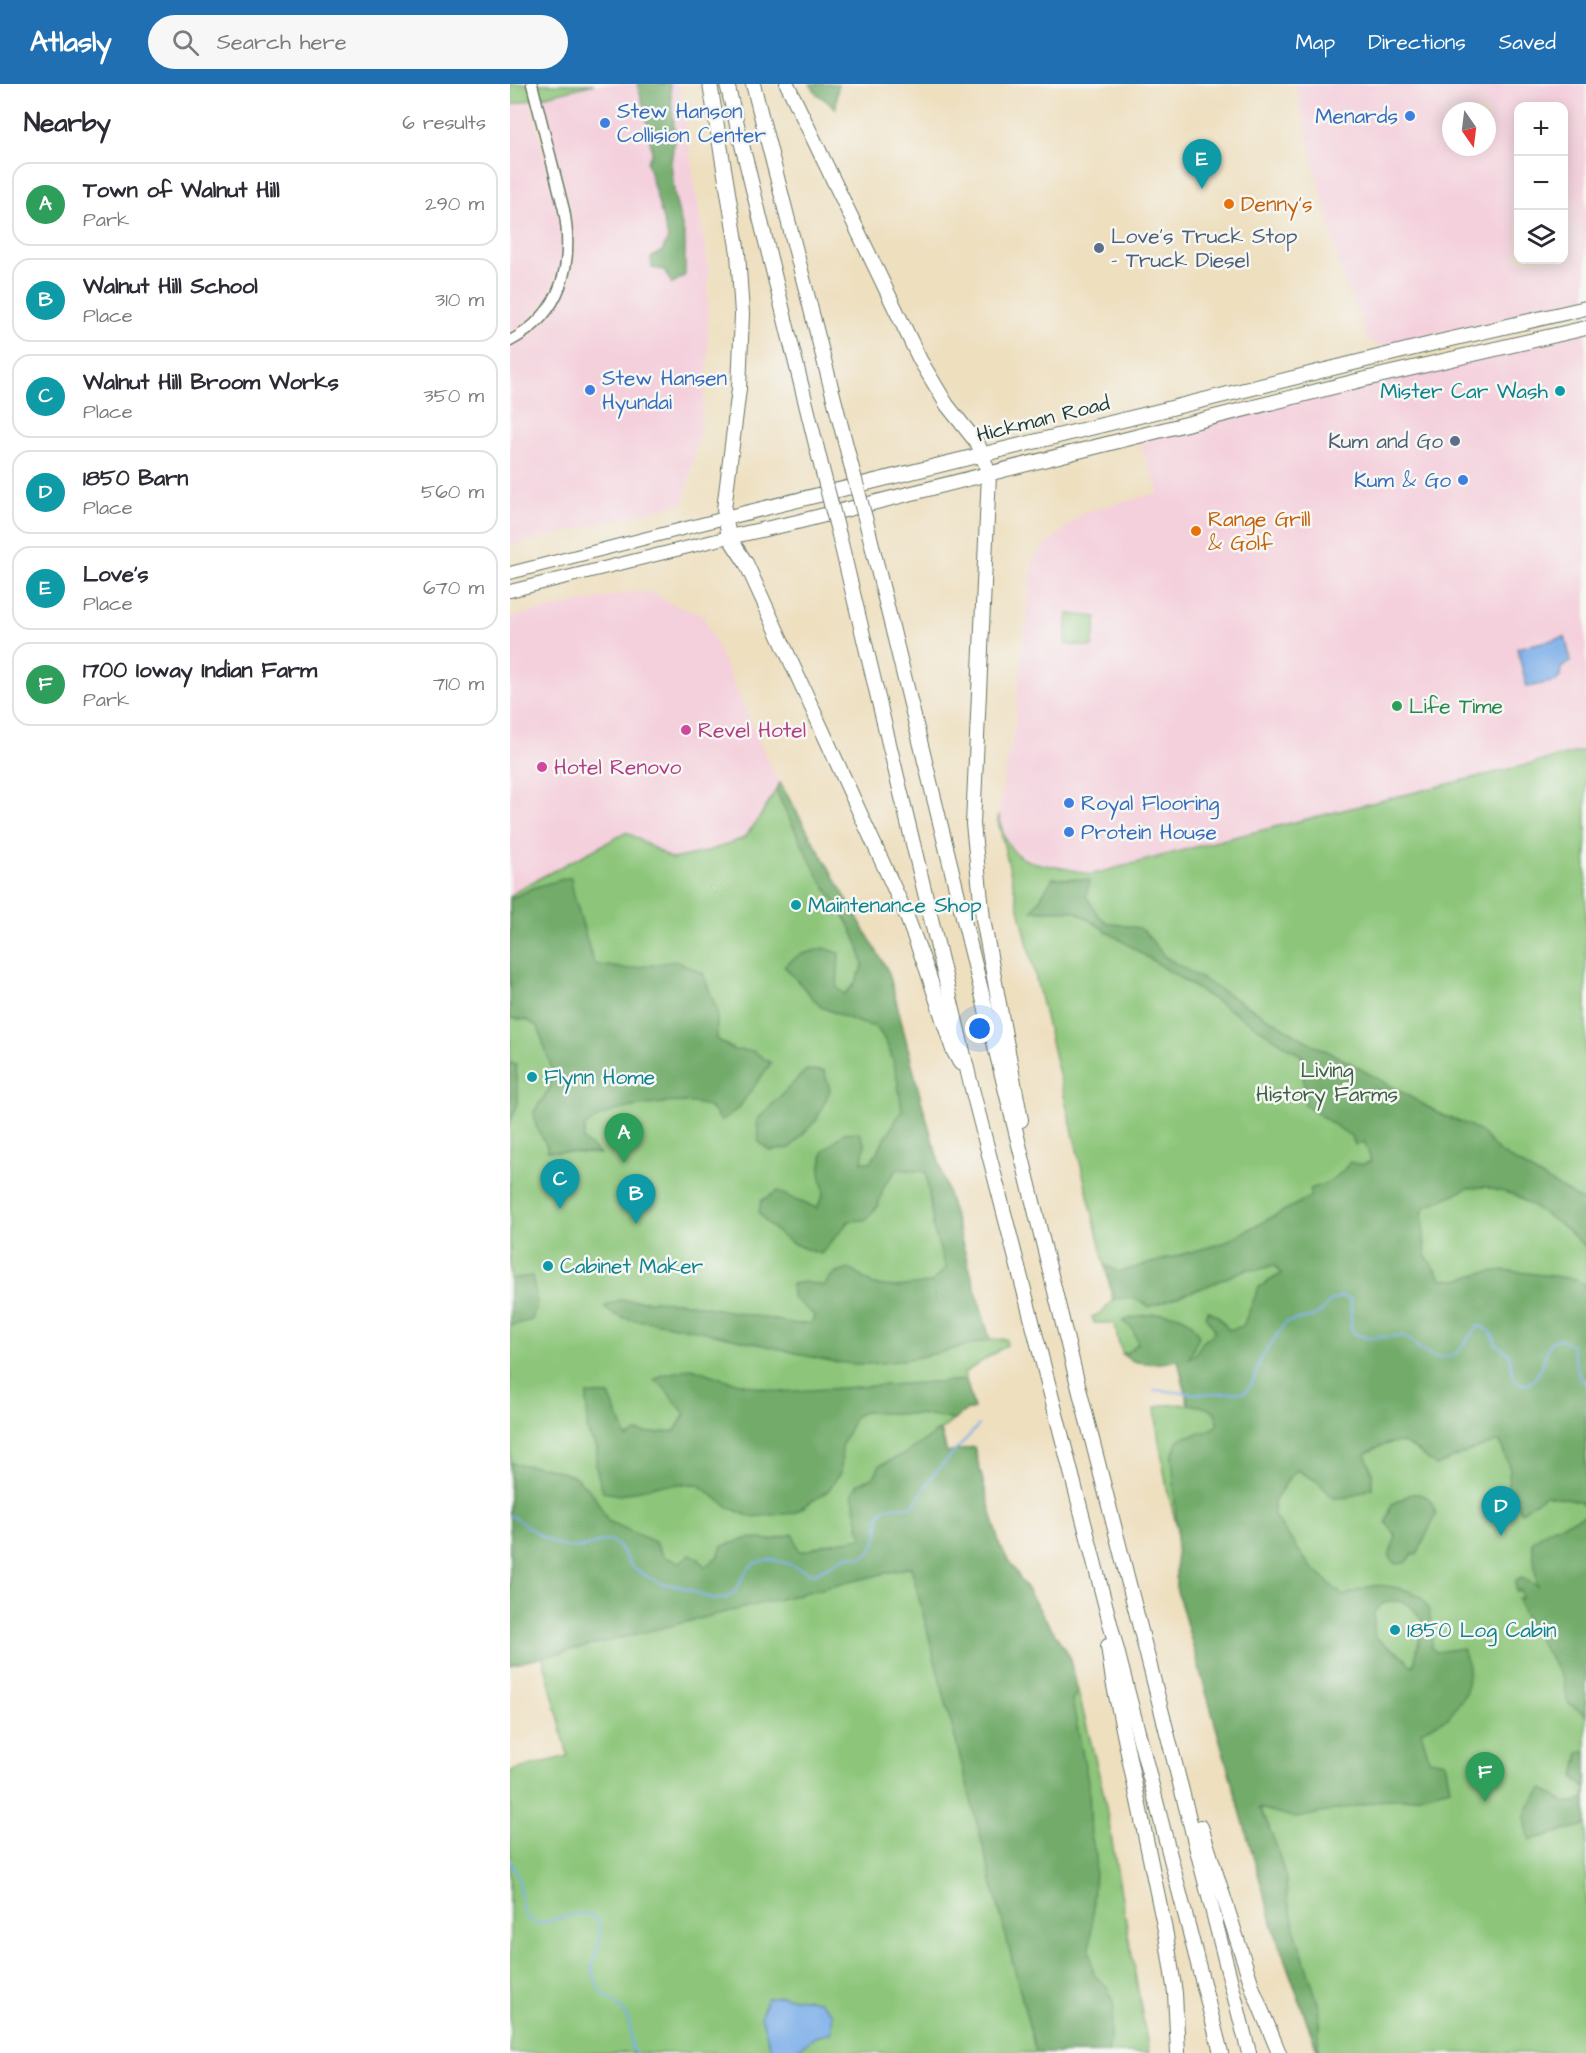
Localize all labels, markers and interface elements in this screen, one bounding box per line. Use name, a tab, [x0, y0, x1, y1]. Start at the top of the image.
search box	[148, 15, 568, 69]
text: Atlasly	[30, 23, 112, 62]
icon: search	[169, 26, 202, 59]
text: Search here	[217, 27, 347, 58]
text: Map	[1295, 28, 1335, 57]
text: Directions	[1368, 28, 1466, 57]
text: Saved	[1499, 28, 1556, 57]
place label: Stew Hanson Collision Center	[617, 97, 766, 150]
place label: Menards	[1315, 102, 1398, 131]
north arrow	[1442, 102, 1496, 156]
map controls	[1514, 102, 1568, 264]
button: +	[1514, 102, 1568, 156]
text: Nearby	[24, 105, 111, 141]
text: 6 results	[402, 109, 486, 137]
marker: Menards	[1403, 109, 1417, 123]
marker: Stew Hanson Collision Center	[598, 116, 612, 130]
pin: E	[1182, 140, 1222, 189]
button: −	[1514, 156, 1568, 210]
text: Town of Walnut Hill	[83, 175, 280, 206]
text: A	[39, 190, 52, 218]
text: 290 m	[425, 190, 484, 218]
place label: Denny's	[1241, 190, 1312, 221]
marker: Denny's	[1222, 197, 1236, 211]
text: Park	[83, 206, 129, 234]
button: layers	[1514, 210, 1568, 264]
place label: Love's Truck Stop - Truck Diesel	[1111, 222, 1298, 275]
marker: Love's Truck Stop - Truck Diesel	[1092, 241, 1106, 255]
text: Walnut Hill School	[83, 271, 258, 302]
text: B	[38, 286, 53, 314]
text: 310 m	[435, 286, 484, 314]
text: Place	[83, 302, 133, 330]
place label: Stew Hansen Hyundai	[602, 364, 727, 419]
text: Walnut Hill Broom Works	[83, 367, 339, 398]
place label: Mister Car Wash	[1380, 377, 1549, 406]
text: C	[38, 382, 53, 410]
text: 350 m	[423, 382, 484, 410]
marker: Stew Hansen Hyundai	[583, 383, 597, 397]
marker: Mister Car Wash	[1553, 384, 1567, 398]
street label: Hickman Road	[973, 388, 1113, 450]
text: Place	[83, 398, 133, 426]
place label: Kum and Go	[1328, 427, 1443, 456]
marker: Kum and Go	[1448, 434, 1462, 448]
text: 1850 Barn	[83, 463, 188, 494]
place label: Kum & Go	[1354, 466, 1451, 495]
marker: Kum & Go	[1456, 473, 1470, 487]
text: D	[39, 478, 52, 506]
text: 560 m	[421, 478, 484, 506]
text: Place	[83, 494, 133, 522]
place label: Range Grill & Golf	[1208, 505, 1311, 558]
marker: Range Grill & Golf	[1189, 524, 1203, 538]
text: Love's	[83, 559, 149, 590]
text: E	[40, 574, 51, 602]
text: 670 m	[423, 574, 484, 602]
text: Place	[83, 590, 133, 618]
text: 1700 Ioway Indian Farm	[83, 655, 317, 686]
text: F	[39, 670, 52, 698]
text: 710 m	[433, 670, 484, 698]
text: Park	[83, 686, 129, 714]
place label: Life Time	[1409, 692, 1503, 721]
marker: Life Time	[1390, 699, 1404, 713]
place label: Revel Hotel	[698, 716, 806, 745]
marker: Revel Hotel	[679, 723, 693, 737]
place label: Hotel Renovo	[554, 753, 682, 782]
marker: Hotel Renovo	[535, 760, 549, 774]
place label: Royal Flooring	[1081, 789, 1219, 820]
marker: Royal Flooring	[1062, 796, 1076, 810]
place label: Protein House	[1081, 818, 1217, 847]
marker: Protein House	[1062, 825, 1076, 839]
place label: Maintenance Shop	[808, 891, 982, 921]
marker: Maintenance Shop	[789, 898, 803, 912]
your location	[965, 1014, 994, 1043]
park label: Living History Farms	[1256, 1056, 1398, 1111]
place label: Flynn Home	[544, 1063, 655, 1094]
marker: Flynn Home	[525, 1070, 539, 1084]
pin: A	[604, 1114, 644, 1163]
pin: C	[541, 1160, 580, 1209]
pin: B	[616, 1174, 656, 1224]
place label: Cabinet Maker	[560, 1252, 704, 1281]
marker: Cabinet Maker	[541, 1259, 555, 1273]
pin: D	[1482, 1486, 1520, 1536]
place label: 1850 Log Cabin	[1407, 1616, 1556, 1647]
marker: 1850 Log Cabin	[1388, 1623, 1402, 1637]
pin: F	[1466, 1752, 1504, 1802]

